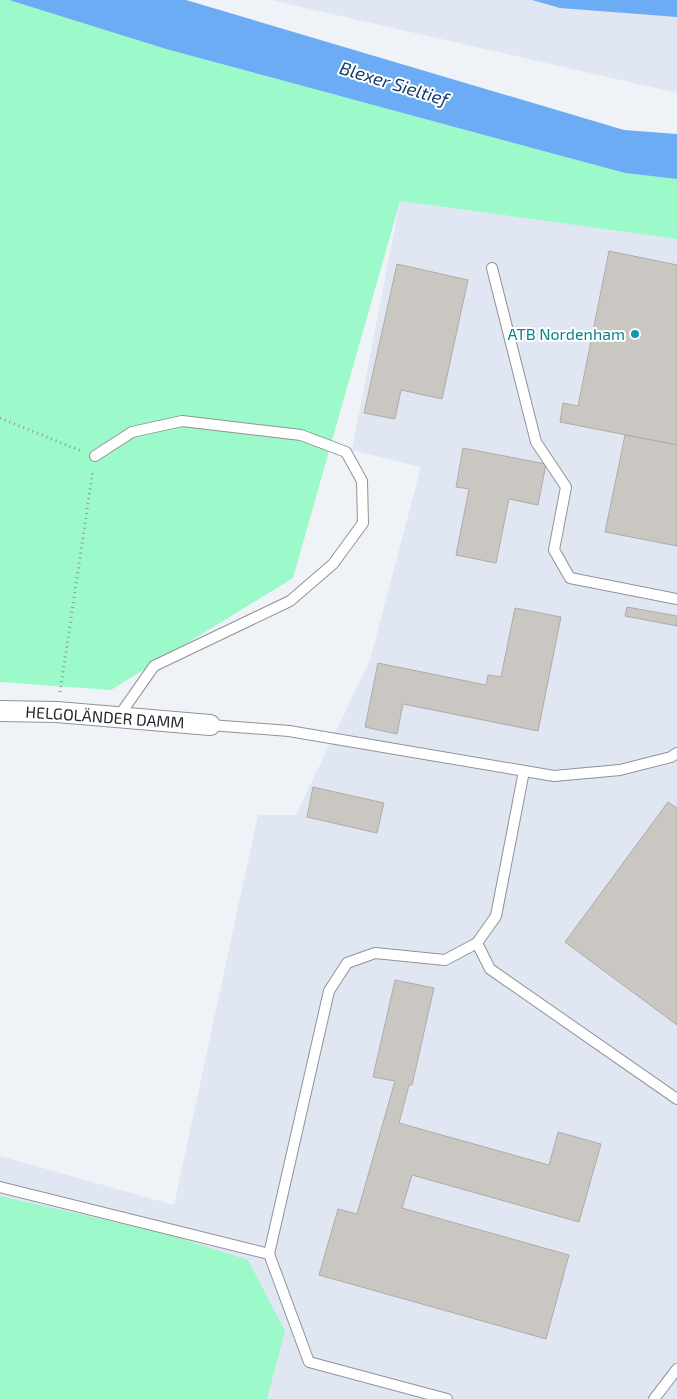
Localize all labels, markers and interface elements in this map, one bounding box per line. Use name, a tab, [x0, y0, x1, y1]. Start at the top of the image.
water label: Blexer Sieltief	[337, 56, 454, 111]
place label: ATB Nordenham	[507, 324, 625, 343]
marker: ATB Nordenham	[629, 328, 641, 340]
street label: HELGOLÄNDER DAMM	[25, 701, 185, 732]

